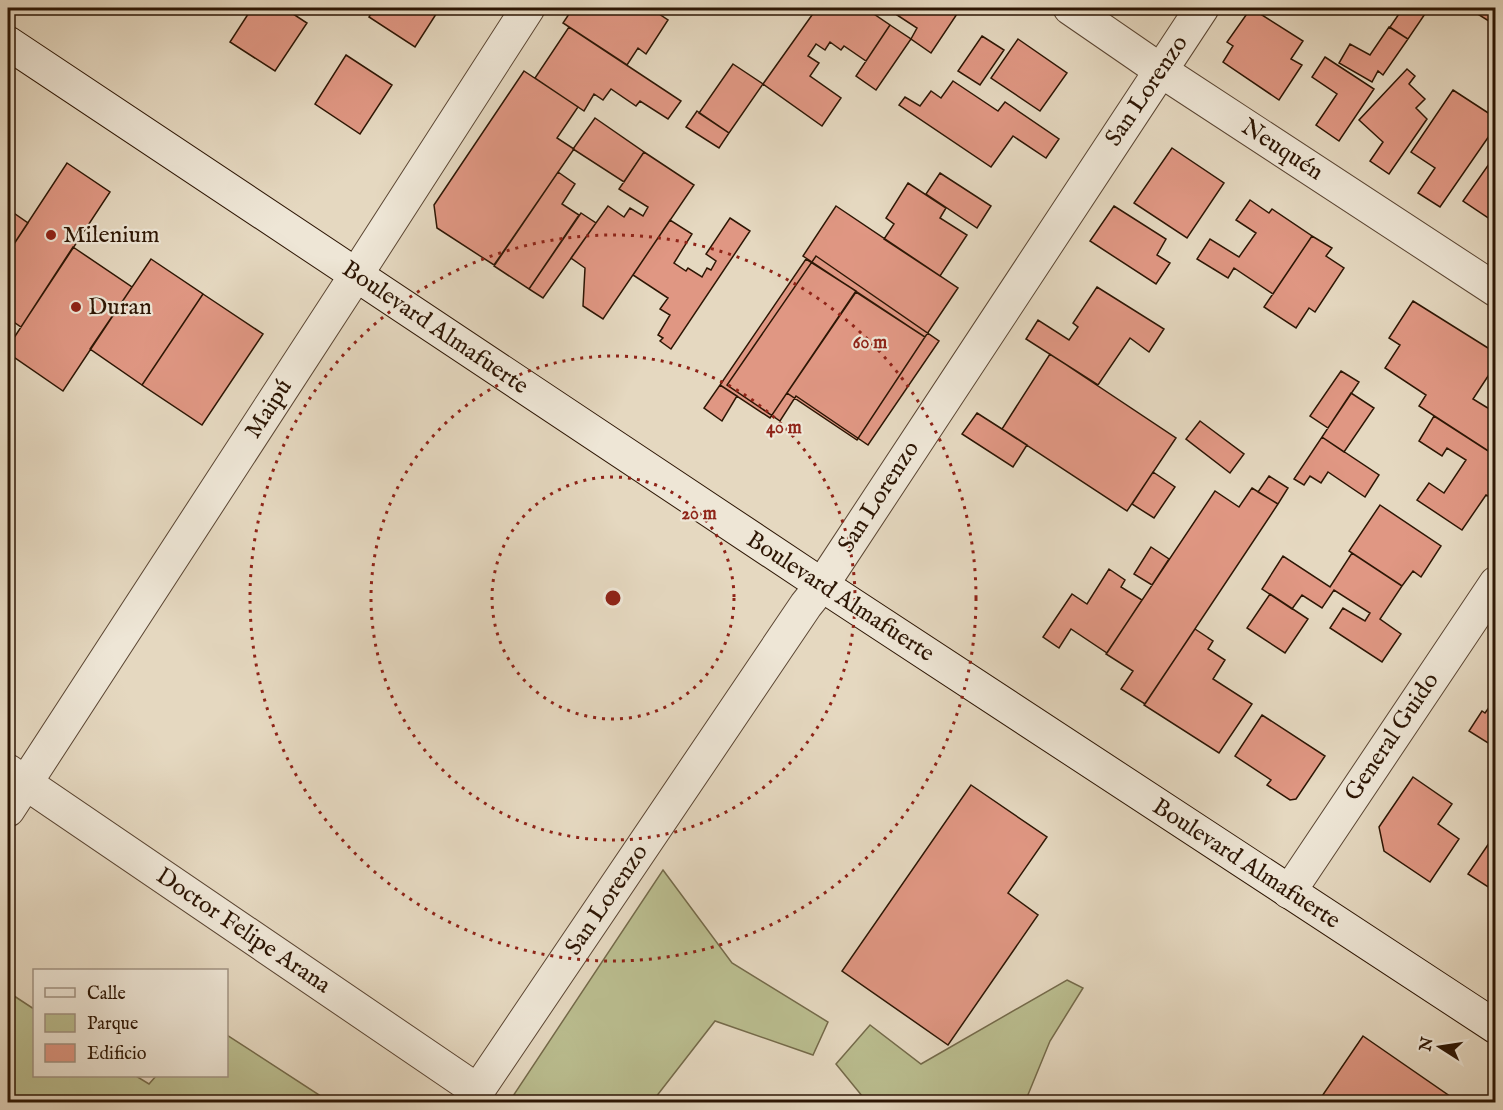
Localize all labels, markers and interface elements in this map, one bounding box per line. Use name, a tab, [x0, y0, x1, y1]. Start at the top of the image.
street label: San Lorenzo	[1098, 29, 1196, 153]
street label: Neuquén	[1235, 112, 1329, 188]
place label: Milenium	[63, 220, 160, 251]
marker: Milenium	[44, 228, 58, 242]
street label: Boulevard Almafuerte	[336, 254, 534, 402]
place label: Duran	[88, 292, 152, 323]
marker: Duran	[69, 300, 83, 314]
text: 60 m	[853, 332, 887, 355]
street label: Maipú	[238, 373, 300, 445]
text: 40 m	[766, 417, 802, 440]
street label: San Lorenzo	[831, 435, 927, 559]
text: 20 m	[681, 503, 717, 526]
street label: Boulevard Almafuerte	[740, 525, 940, 669]
centre of rings	[603, 588, 623, 608]
street label: General Guido	[1338, 667, 1446, 807]
street label: Boulevard Almafuerte	[1146, 792, 1346, 936]
street label: San Lorenzo	[558, 838, 656, 962]
street label: Doctor Felipe Arana	[150, 861, 337, 1001]
legend	[33, 969, 228, 1077]
text: Calle	[87, 983, 126, 1006]
text: Parque	[87, 1013, 138, 1036]
north arrow	[1410, 1017, 1470, 1077]
text: N	[1416, 1035, 1439, 1054]
text: Edificio	[87, 1043, 147, 1066]

